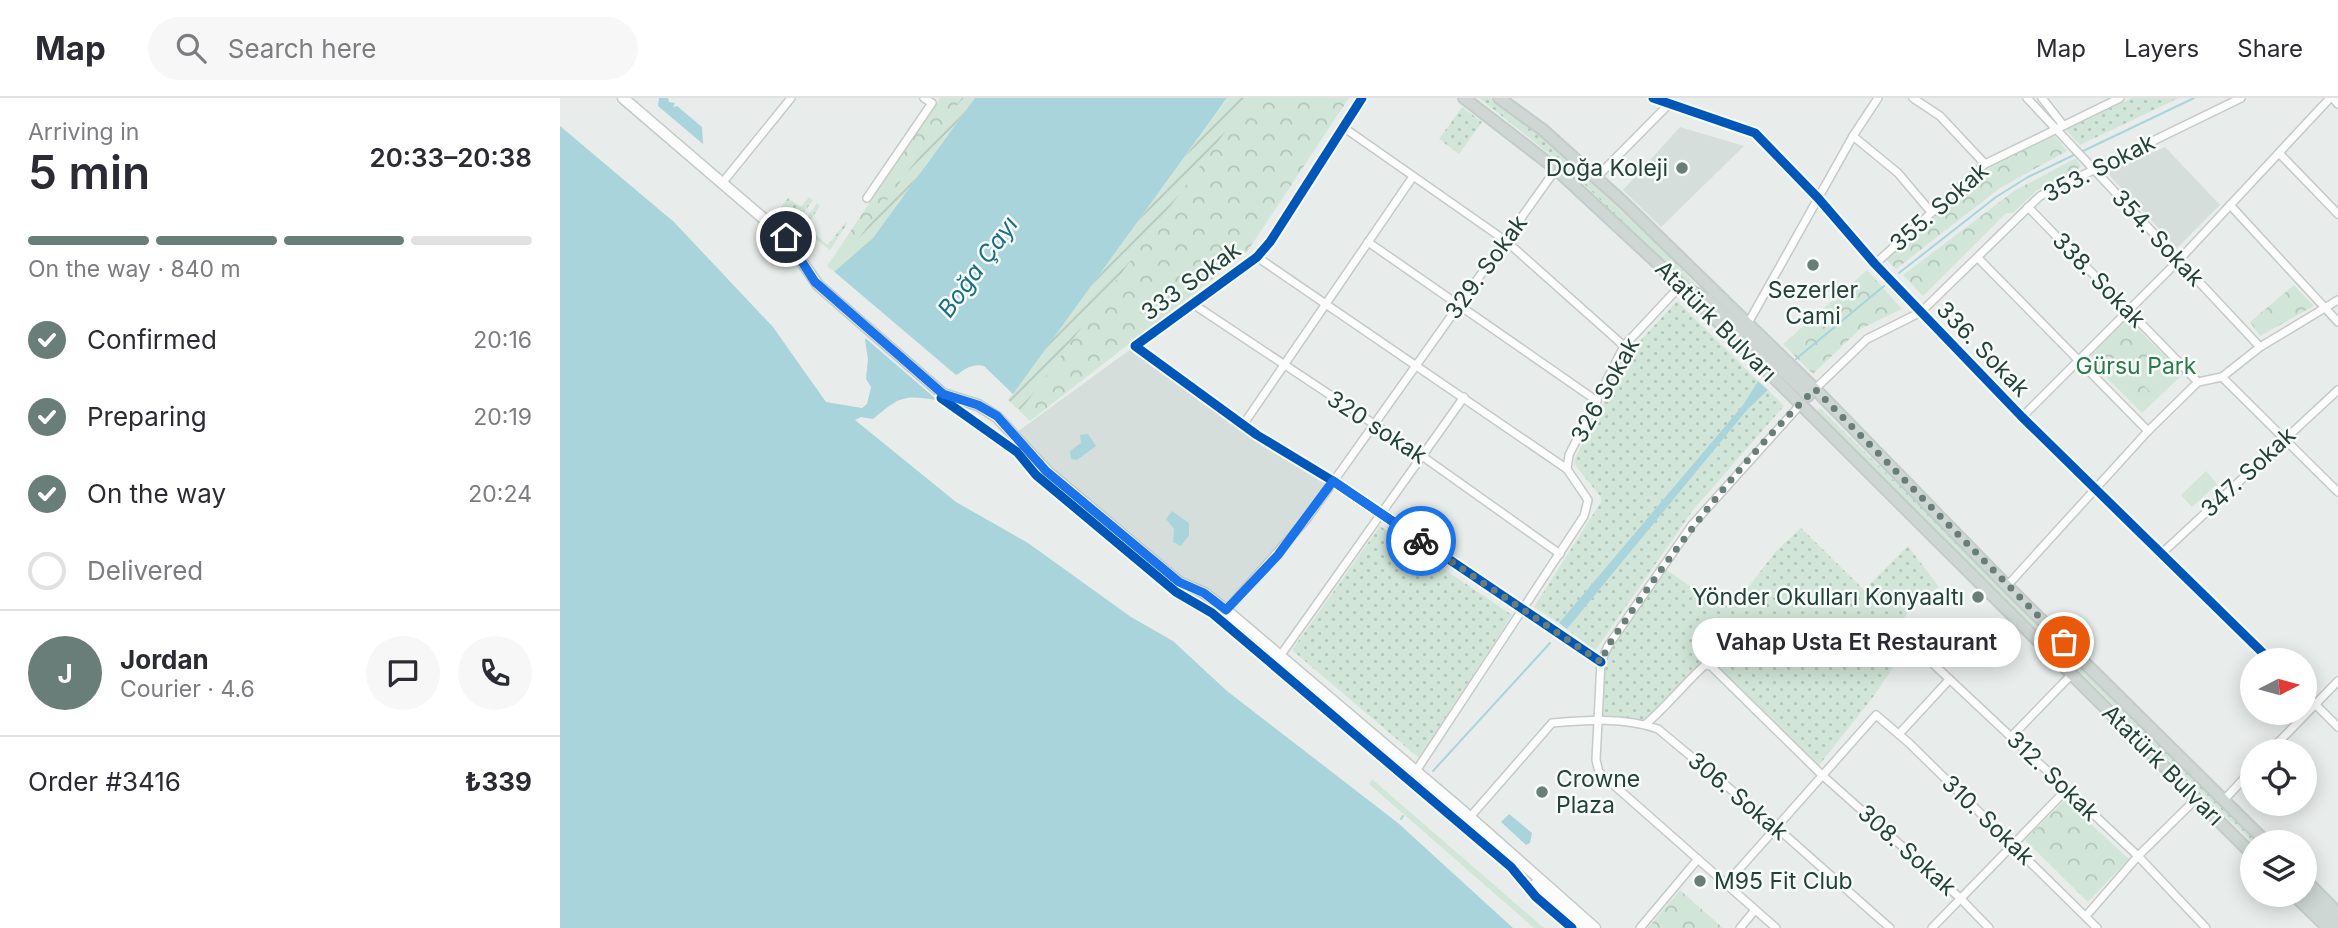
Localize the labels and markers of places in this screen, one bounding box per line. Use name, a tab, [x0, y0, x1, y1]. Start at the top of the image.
place label: Doğa Koleji	[1546, 154, 1668, 182]
marker: Doğa Koleji	[1674, 160, 1690, 176]
pin	[756, 207, 816, 267]
marker: Sezerler Cami	[1805, 257, 1821, 273]
place label: Sezerler Cami	[1768, 276, 1858, 330]
place label: Yönder Okulları Konyaaltı	[1692, 583, 1964, 611]
marker: Yönder Okulları Konyaaltı	[1970, 589, 1986, 605]
pin	[2034, 612, 2094, 672]
callout: Vahap Usta Et Restaurant	[1693, 618, 2022, 666]
place label: Crowne Plaza	[1556, 765, 1640, 819]
marker: Crowne Plaza	[1534, 784, 1550, 800]
place label: M95 Fit Club	[1714, 867, 1853, 895]
marker: M95 Fit Club	[1692, 873, 1708, 889]

